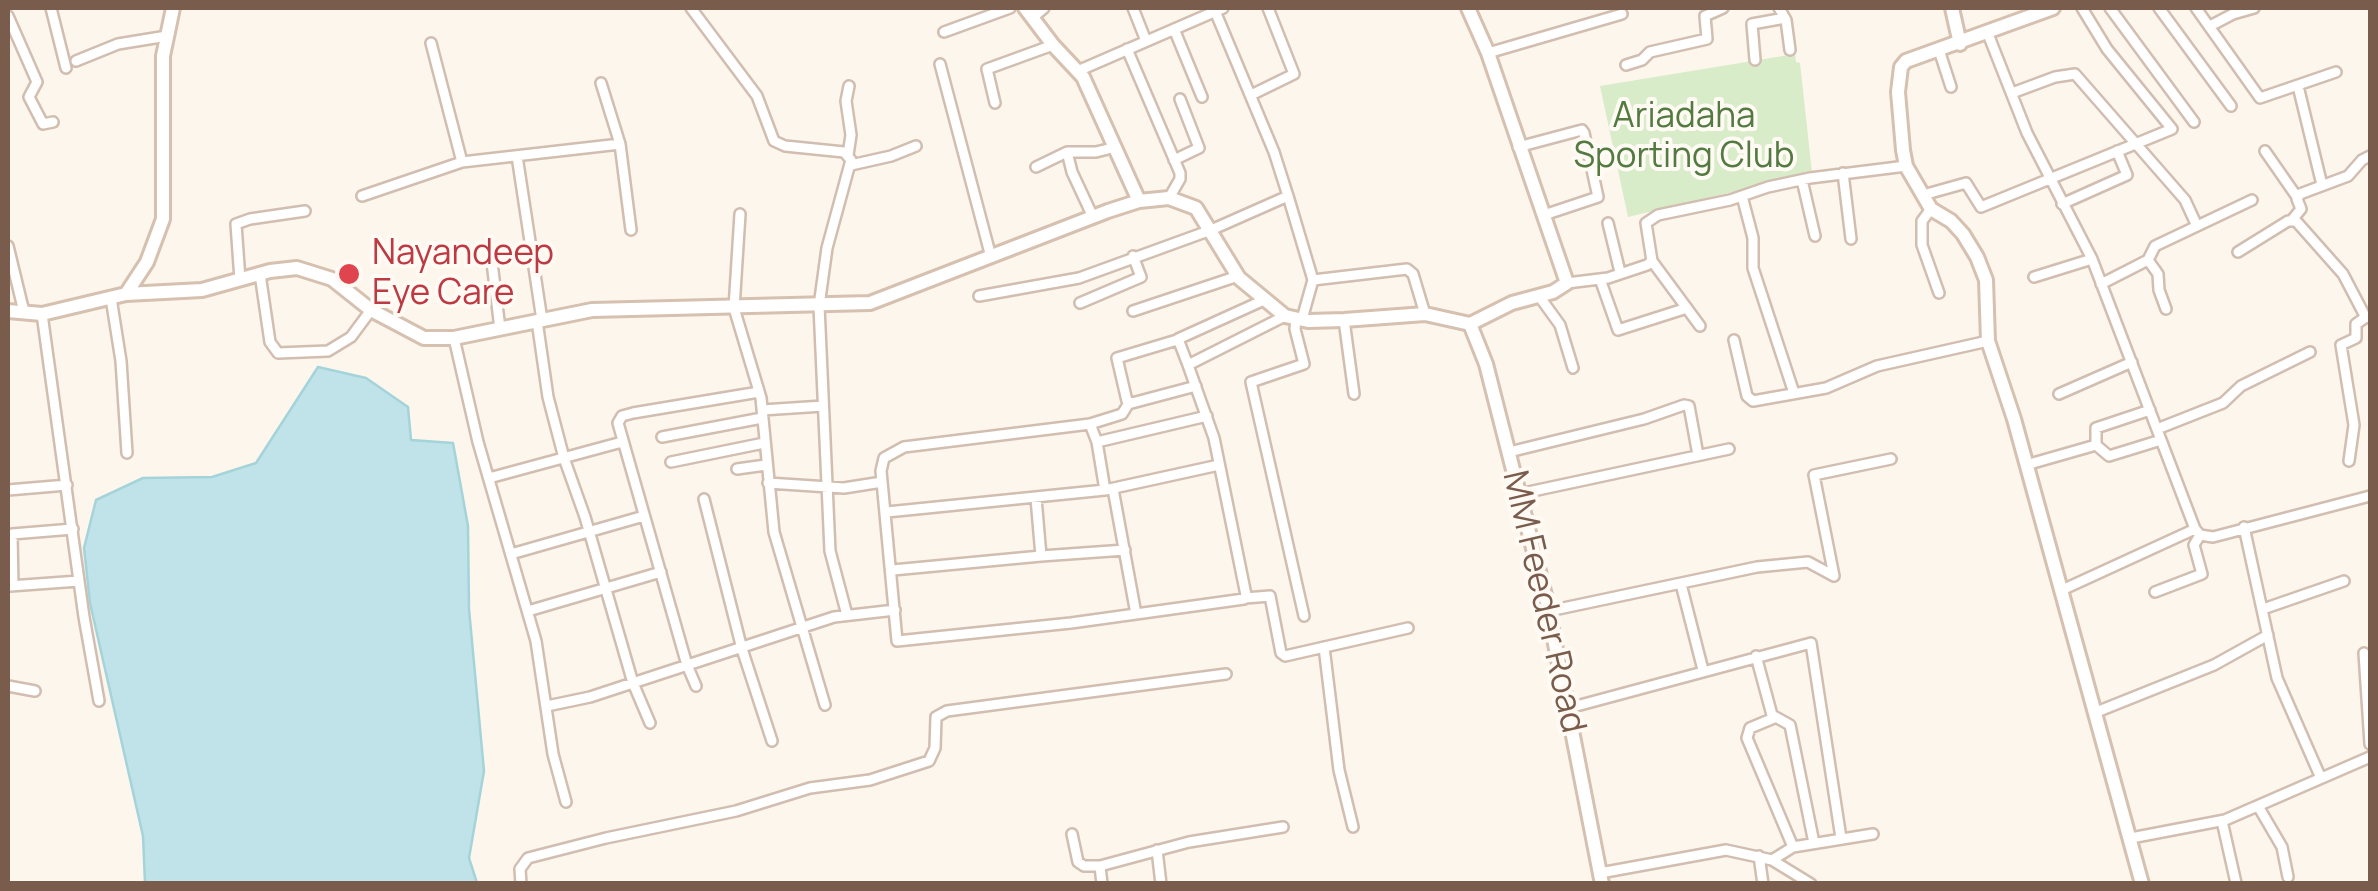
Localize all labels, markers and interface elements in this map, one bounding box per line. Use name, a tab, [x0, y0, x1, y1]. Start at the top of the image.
park label: Ariadaha Sporting Club	[1573, 96, 1795, 178]
place label: Nayandeep Eye Care	[372, 233, 554, 315]
marker: Nayandeep Eye Care	[336, 261, 362, 287]
street label: MM Feeder Road	[1492, 467, 1594, 737]

